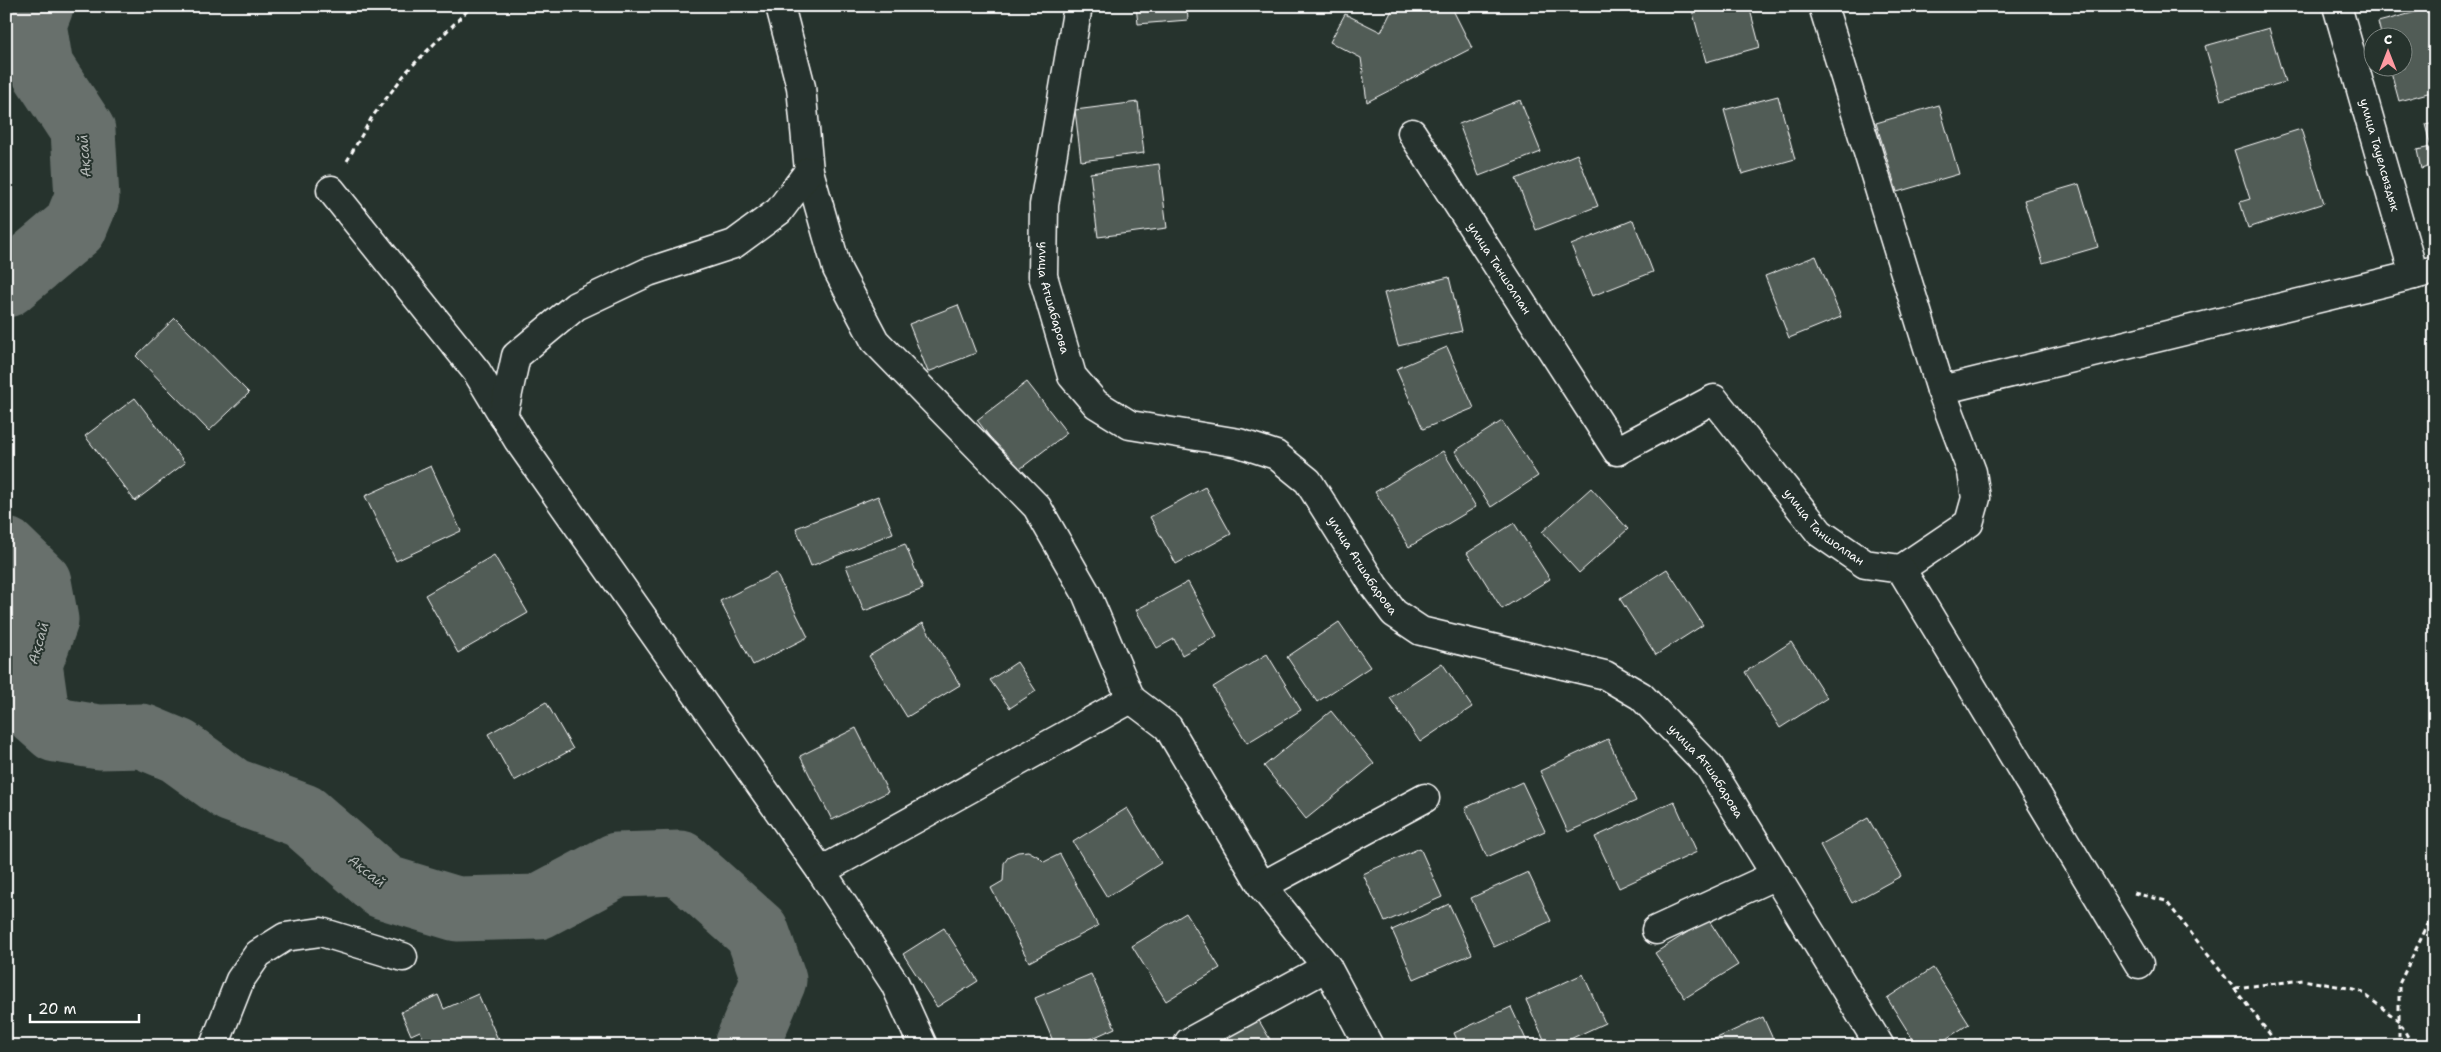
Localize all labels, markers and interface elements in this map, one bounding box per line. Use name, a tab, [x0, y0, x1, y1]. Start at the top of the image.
north arrow	[2364, 28, 2414, 78]
text: С	[2384, 30, 2392, 48]
street label: улица Тауелсыздык	[2356, 97, 2404, 214]
water label: Ақсай	[73, 134, 95, 178]
street label: улица Таншолпан	[1464, 219, 1535, 317]
street label: улица Атшабарова	[1035, 241, 1073, 356]
street label: улица Таншолпан	[1780, 485, 1867, 569]
street label: улица Атшабарова	[1324, 513, 1401, 619]
water label: Ақсай	[23, 620, 53, 666]
street label: улица Атшабарова	[1665, 721, 1747, 821]
water label: Ақсай	[345, 851, 389, 891]
scale bar	[30, 992, 139, 1024]
text: 20 m	[38, 999, 77, 1019]

